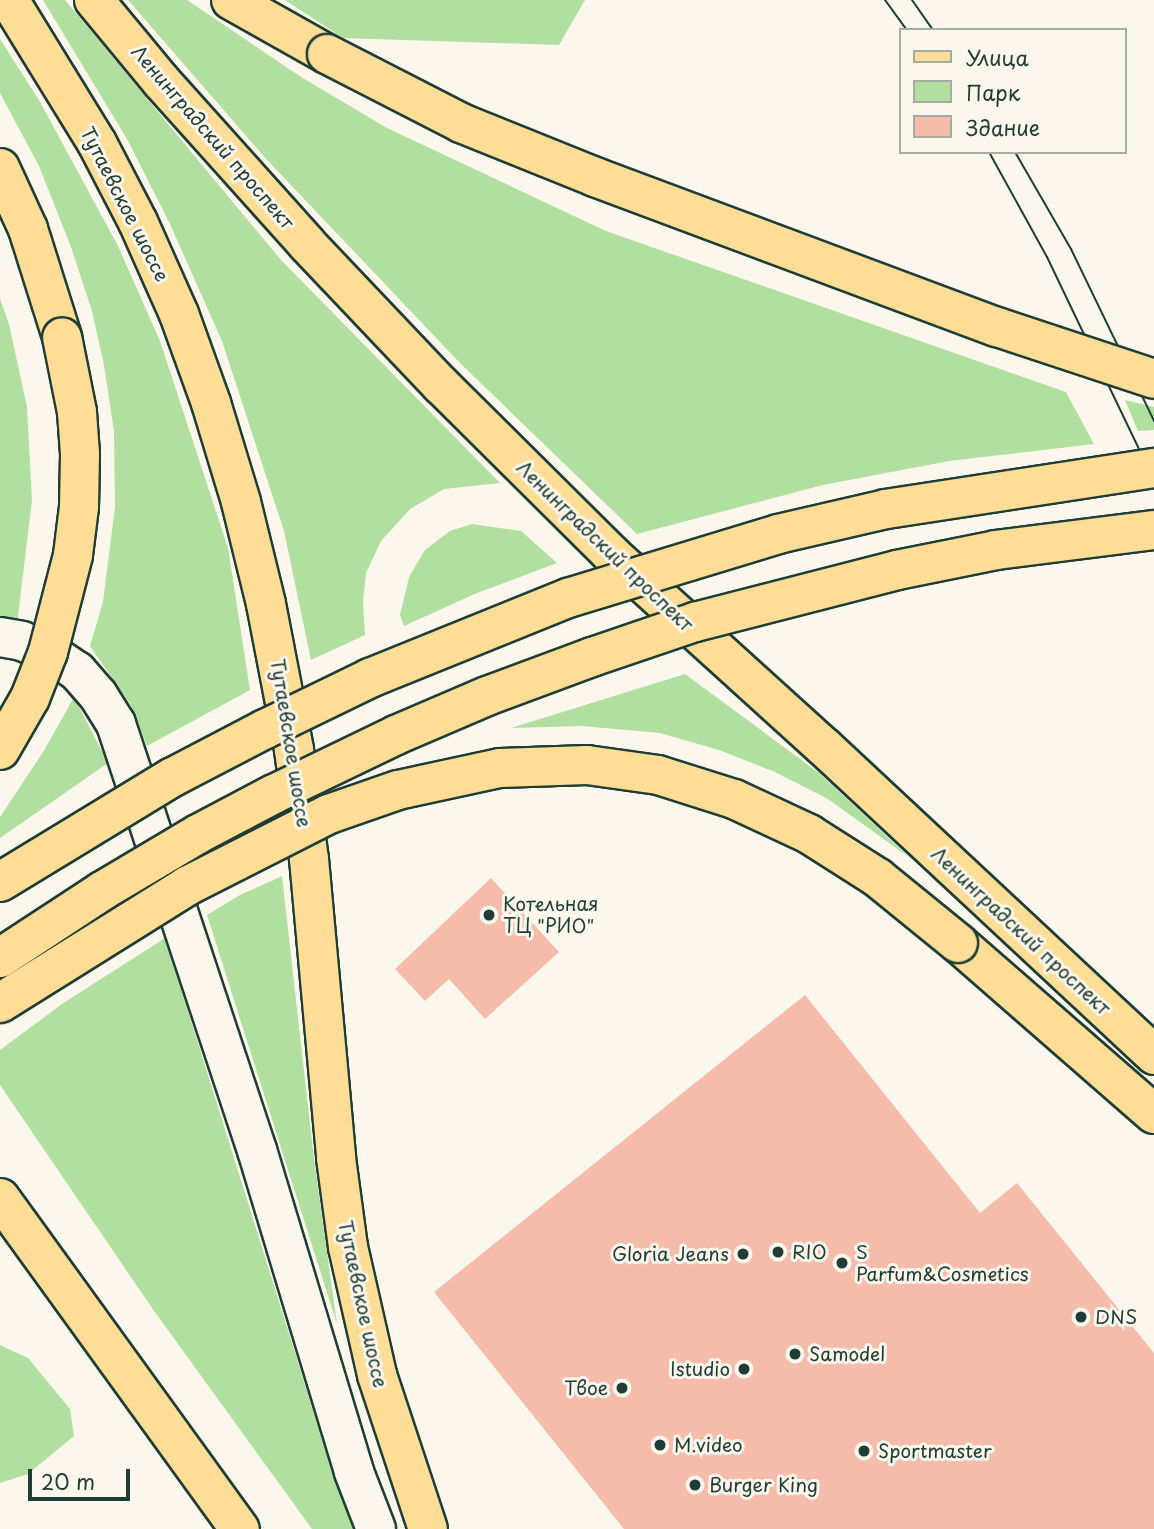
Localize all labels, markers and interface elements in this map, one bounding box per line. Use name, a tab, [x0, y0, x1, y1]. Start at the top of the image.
legend	[898, 28, 1126, 154]
street label: Ленинградский проспект	[127, 40, 299, 234]
text: Улица	[966, 41, 1029, 73]
text: Парк	[966, 76, 1020, 108]
text: Здание	[966, 111, 1040, 143]
street label: Тутаевское шоссе	[76, 123, 174, 285]
street label: Ленинградский проспект	[512, 456, 698, 636]
street label: Тутаевское шоссе	[266, 657, 316, 829]
street label: Ленинградский проспект	[927, 842, 1115, 1020]
place label: Котельная ТЦ "РИО"	[503, 893, 599, 937]
marker: Котельная ТЦ "РИО"	[481, 907, 497, 923]
street label: Тутаевское шоссе	[334, 1218, 392, 1390]
place label: RIO	[792, 1241, 827, 1263]
place label: S Parfum&Cosmetics	[856, 1241, 1029, 1285]
place label: Gloria Jeans	[614, 1243, 729, 1265]
marker: RIO	[770, 1244, 786, 1260]
marker: Gloria Jeans	[735, 1246, 751, 1262]
marker: S Parfum&Cosmetics	[834, 1255, 850, 1271]
place label: DNS	[1095, 1306, 1137, 1328]
marker: DNS	[1073, 1309, 1089, 1325]
place label: Samodel	[809, 1343, 885, 1365]
marker: Samodel	[787, 1346, 803, 1362]
place label: Istudio	[670, 1358, 730, 1380]
marker: Istudio	[736, 1361, 752, 1377]
place label: Твое	[564, 1377, 608, 1399]
marker: Твое	[614, 1380, 630, 1396]
place label: M.video	[674, 1434, 742, 1456]
marker: M.video	[652, 1437, 668, 1453]
place label: Sportmaster	[878, 1440, 992, 1462]
marker: Sportmaster	[856, 1443, 872, 1459]
scale bar	[32, 1456, 133, 1500]
text: 20 m	[41, 1465, 95, 1497]
place label: Burger King	[709, 1474, 817, 1496]
marker: Burger King	[687, 1477, 703, 1493]

